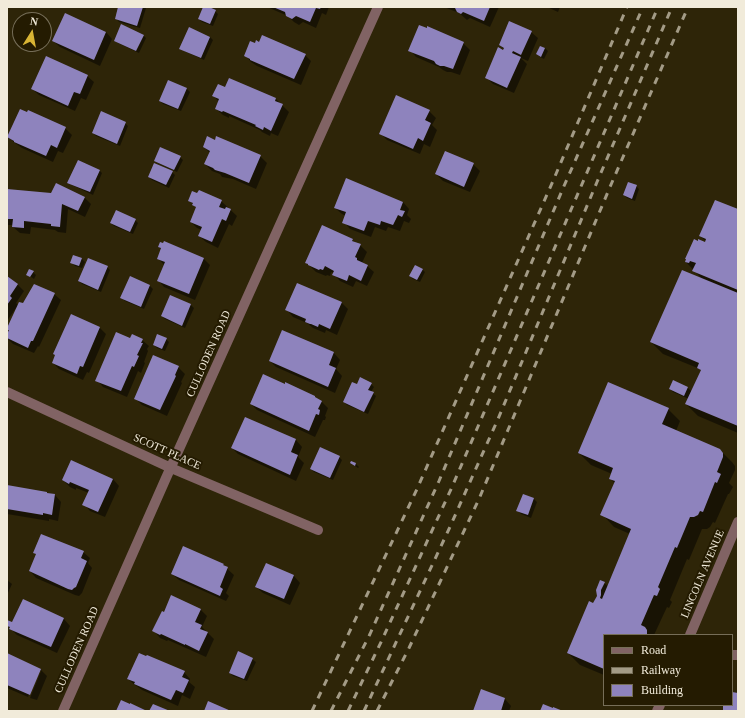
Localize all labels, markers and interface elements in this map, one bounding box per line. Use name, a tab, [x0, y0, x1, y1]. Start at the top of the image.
north arrow	[12, 12, 52, 52]
text: N	[29, 15, 39, 28]
street label: CULLODEN ROAD	[184, 309, 234, 399]
street label: SCOTT PLACE	[131, 431, 203, 473]
street label: LINCOLN AVENUE	[678, 528, 728, 620]
street label: CULLODEN ROAD	[52, 605, 102, 695]
legend	[603, 634, 733, 706]
text: Road	[641, 643, 666, 657]
text: Railway	[641, 663, 681, 677]
text: Building	[641, 683, 683, 697]

